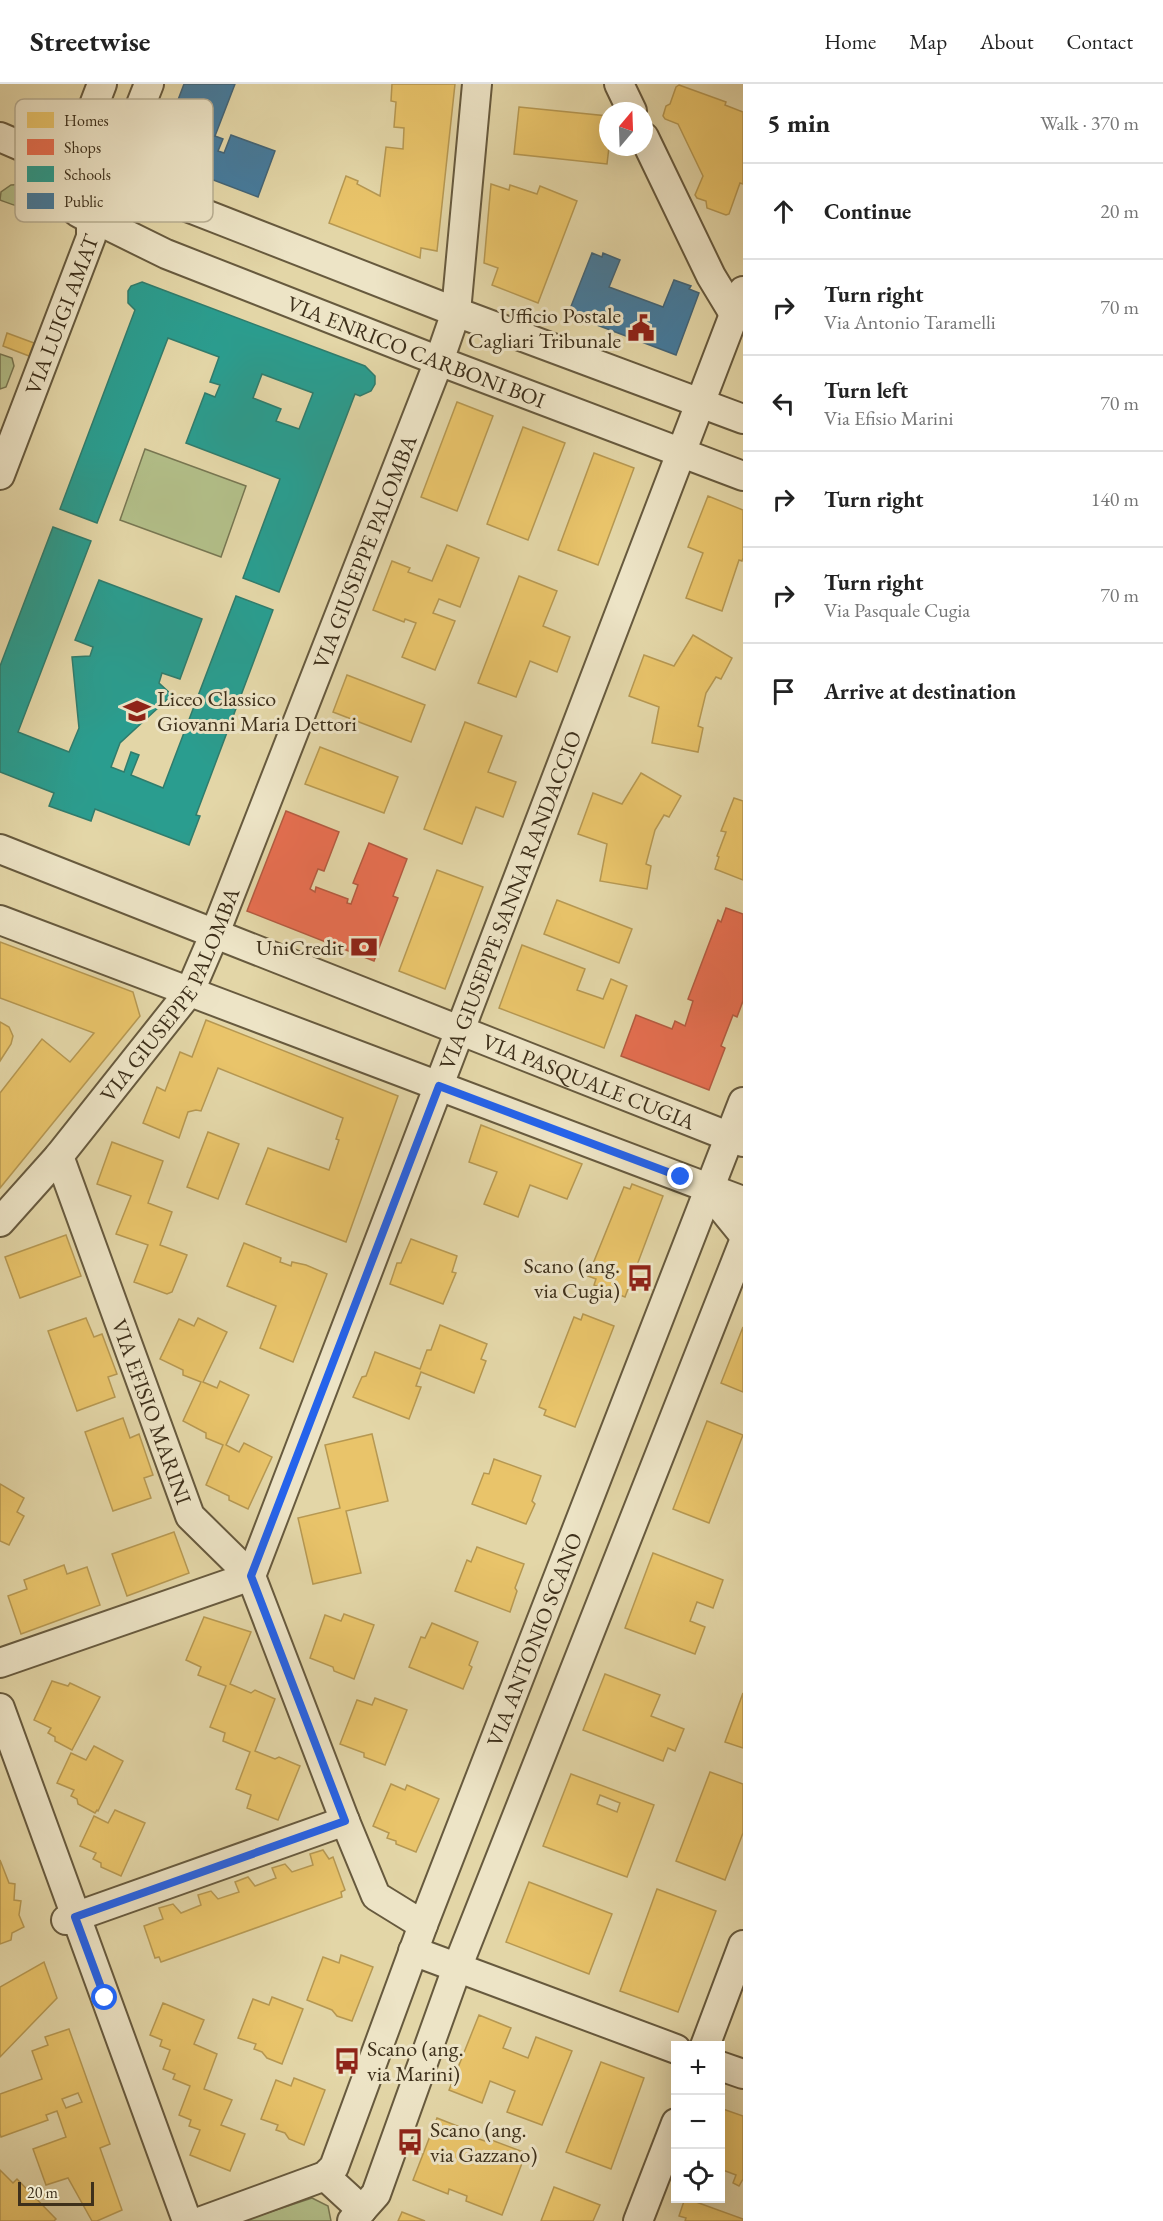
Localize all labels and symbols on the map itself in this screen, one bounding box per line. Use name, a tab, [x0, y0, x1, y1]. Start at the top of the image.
legend	[15, 99, 213, 222]
north arrow	[599, 102, 653, 156]
text: Homes	[64, 110, 109, 131]
text: Shops	[64, 137, 101, 158]
text: Schools	[64, 164, 111, 185]
text: Public	[64, 191, 104, 212]
street label: VIA LUIGI AMAT	[18, 230, 105, 399]
street label: VIA ENRICO CARBONI BOI	[283, 288, 550, 415]
place label: Ufficio Postale Cagliari Tribunale	[468, 301, 621, 355]
public building icon: Ufficio Postale Cagliari Tribunale	[626, 313, 656, 343]
street label: VIA GIUSEPPE PALOMBA	[306, 430, 423, 673]
place label: Liceo Classico Giovanni Maria Dettori	[157, 684, 357, 738]
school or university icon: Liceo Classico Giovanni Maria Dettori	[122, 696, 152, 726]
street label: VIA GIUSEPPE SANNA RANDACCIO	[432, 726, 588, 1074]
street label: VIA GIUSEPPE PALOMBA	[93, 882, 246, 1108]
bank icon: UniCredit	[349, 932, 379, 962]
place label: UniCredit	[256, 933, 344, 962]
street label: VIA PASQUALE CUGIA	[478, 1026, 700, 1136]
route end	[667, 1163, 693, 1189]
place label: Scano (ang. via Cugia)	[524, 1251, 620, 1305]
bus stop icon: Scano (ang. via Cugia)	[625, 1263, 655, 1293]
street label: VIA EFISIO MARINI	[105, 1315, 199, 1509]
street label: VIA ANTONIO SCANO	[479, 1528, 589, 1750]
route start	[91, 1984, 117, 2010]
place label: Scano (ang. via Marini)	[367, 2034, 464, 2088]
bus stop icon: Scano (ang. via Marini)	[332, 2046, 362, 2076]
place label: Scano (ang. via Gazzano)	[430, 2115, 537, 2169]
bus stop icon: Scano (ang. via Gazzano)	[395, 2127, 425, 2157]
scale bar	[18, 2179, 94, 2206]

